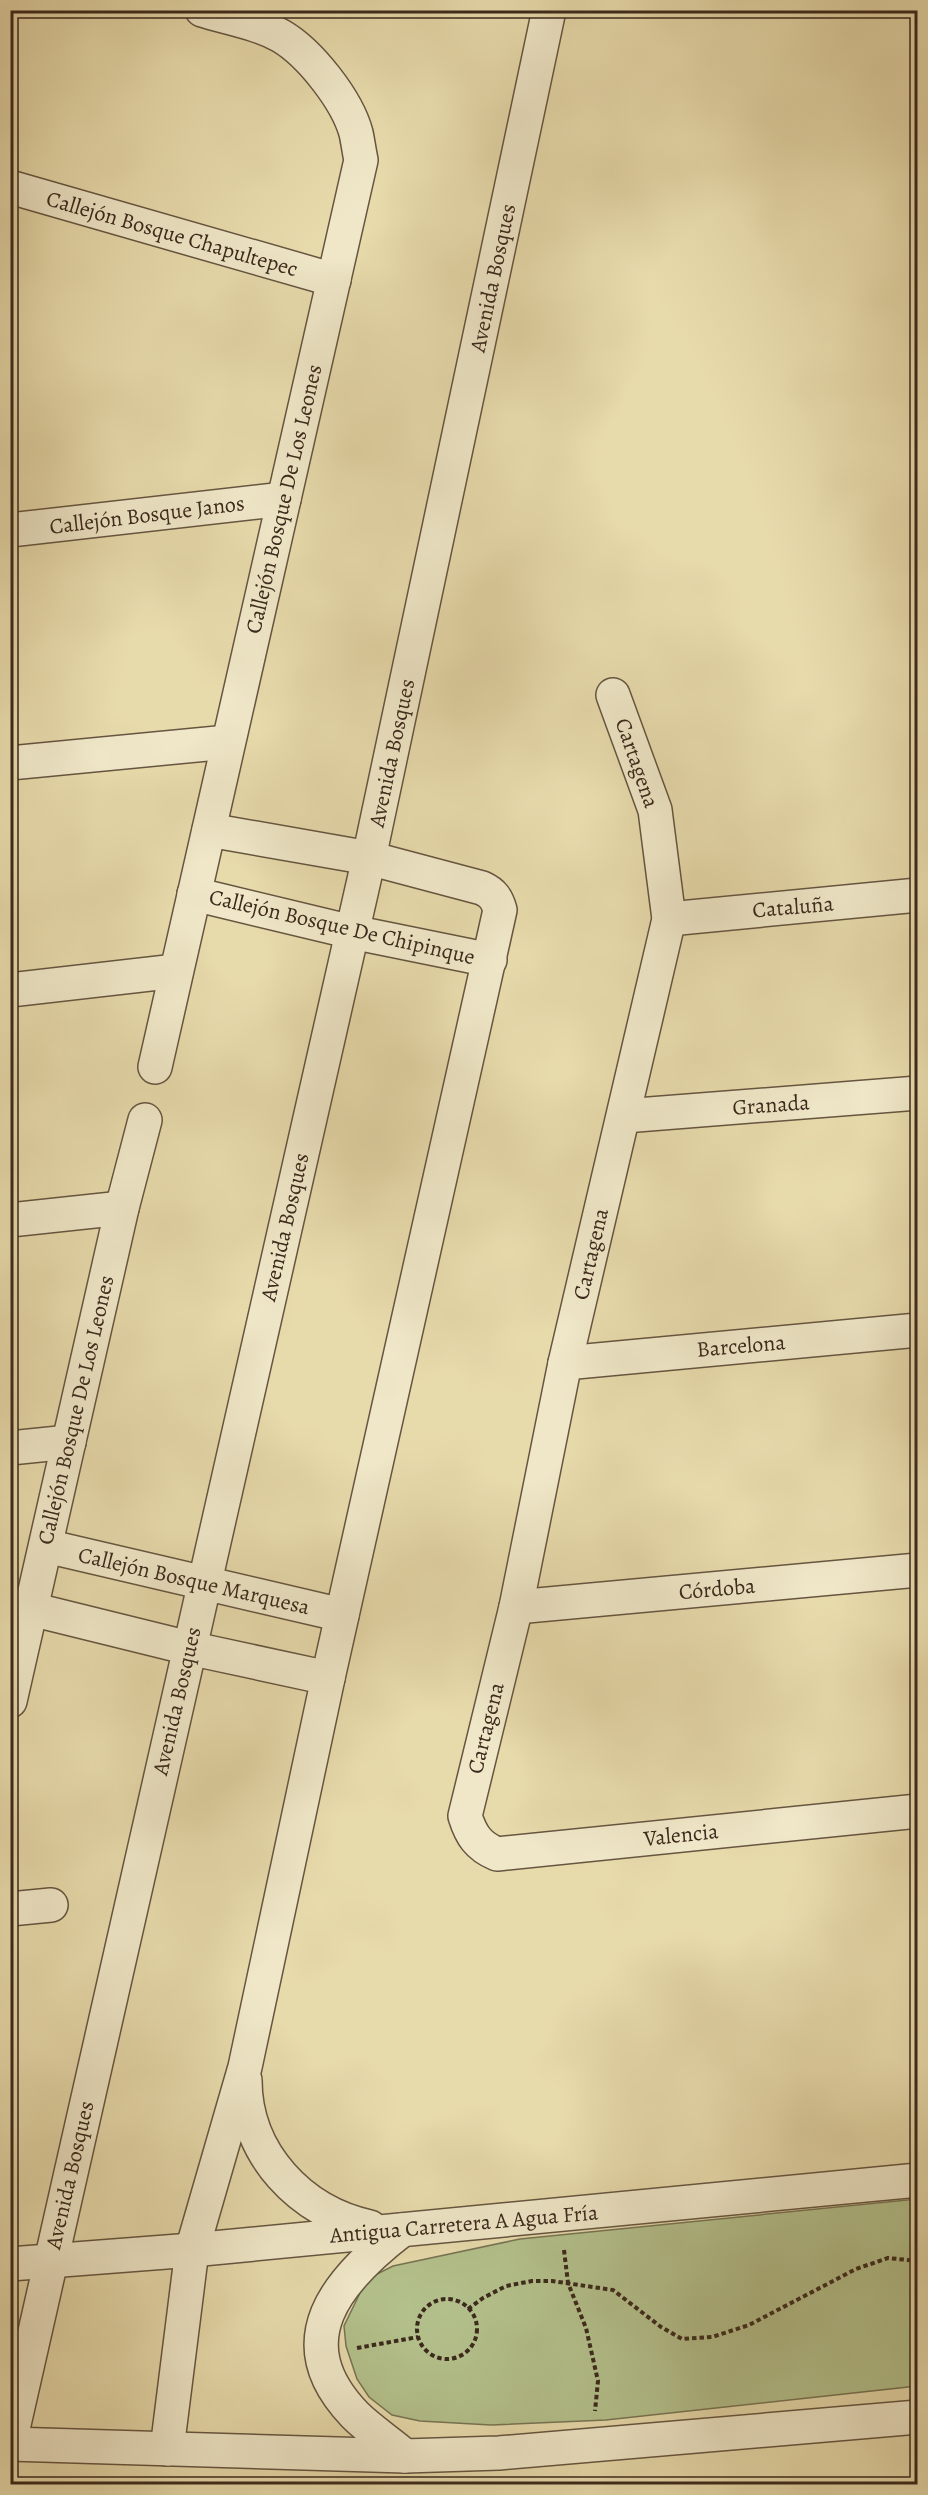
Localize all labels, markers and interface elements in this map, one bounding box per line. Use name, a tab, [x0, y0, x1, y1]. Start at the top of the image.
street label: Callejón Bosque Chapultepec	[43, 184, 301, 284]
street label: Avenida Bosques	[462, 201, 523, 356]
street label: Callejón Bosque De Los Leones	[238, 361, 330, 637]
street label: Callejón Bosque Janos	[48, 488, 246, 542]
street label: Avenida Bosques	[361, 676, 422, 831]
street label: Cartagena	[608, 714, 667, 813]
street label: Callejón Bosque De Chipinque	[206, 882, 478, 972]
street label: Cataluña	[751, 888, 836, 925]
street label: Granada	[732, 1087, 811, 1123]
street label: Avenida Bosques	[253, 1150, 317, 1305]
street label: Cartagena	[566, 1205, 616, 1303]
street label: Callejón Bosque De Los Leones	[30, 1272, 122, 1548]
street label: Barcelona	[695, 1327, 787, 1365]
street label: Callejón Bosque Marquesa	[75, 1540, 313, 1622]
street label: Córdoba	[677, 1571, 757, 1607]
street label: Avenida Bosques	[145, 1624, 209, 1779]
street label: Cartagena	[460, 1678, 512, 1777]
street label: Valencia	[641, 1816, 721, 1854]
street label: Avenida Bosques	[38, 2098, 102, 2253]
street label: Antigua Carretera A Agua Fría	[328, 2197, 600, 2251]

